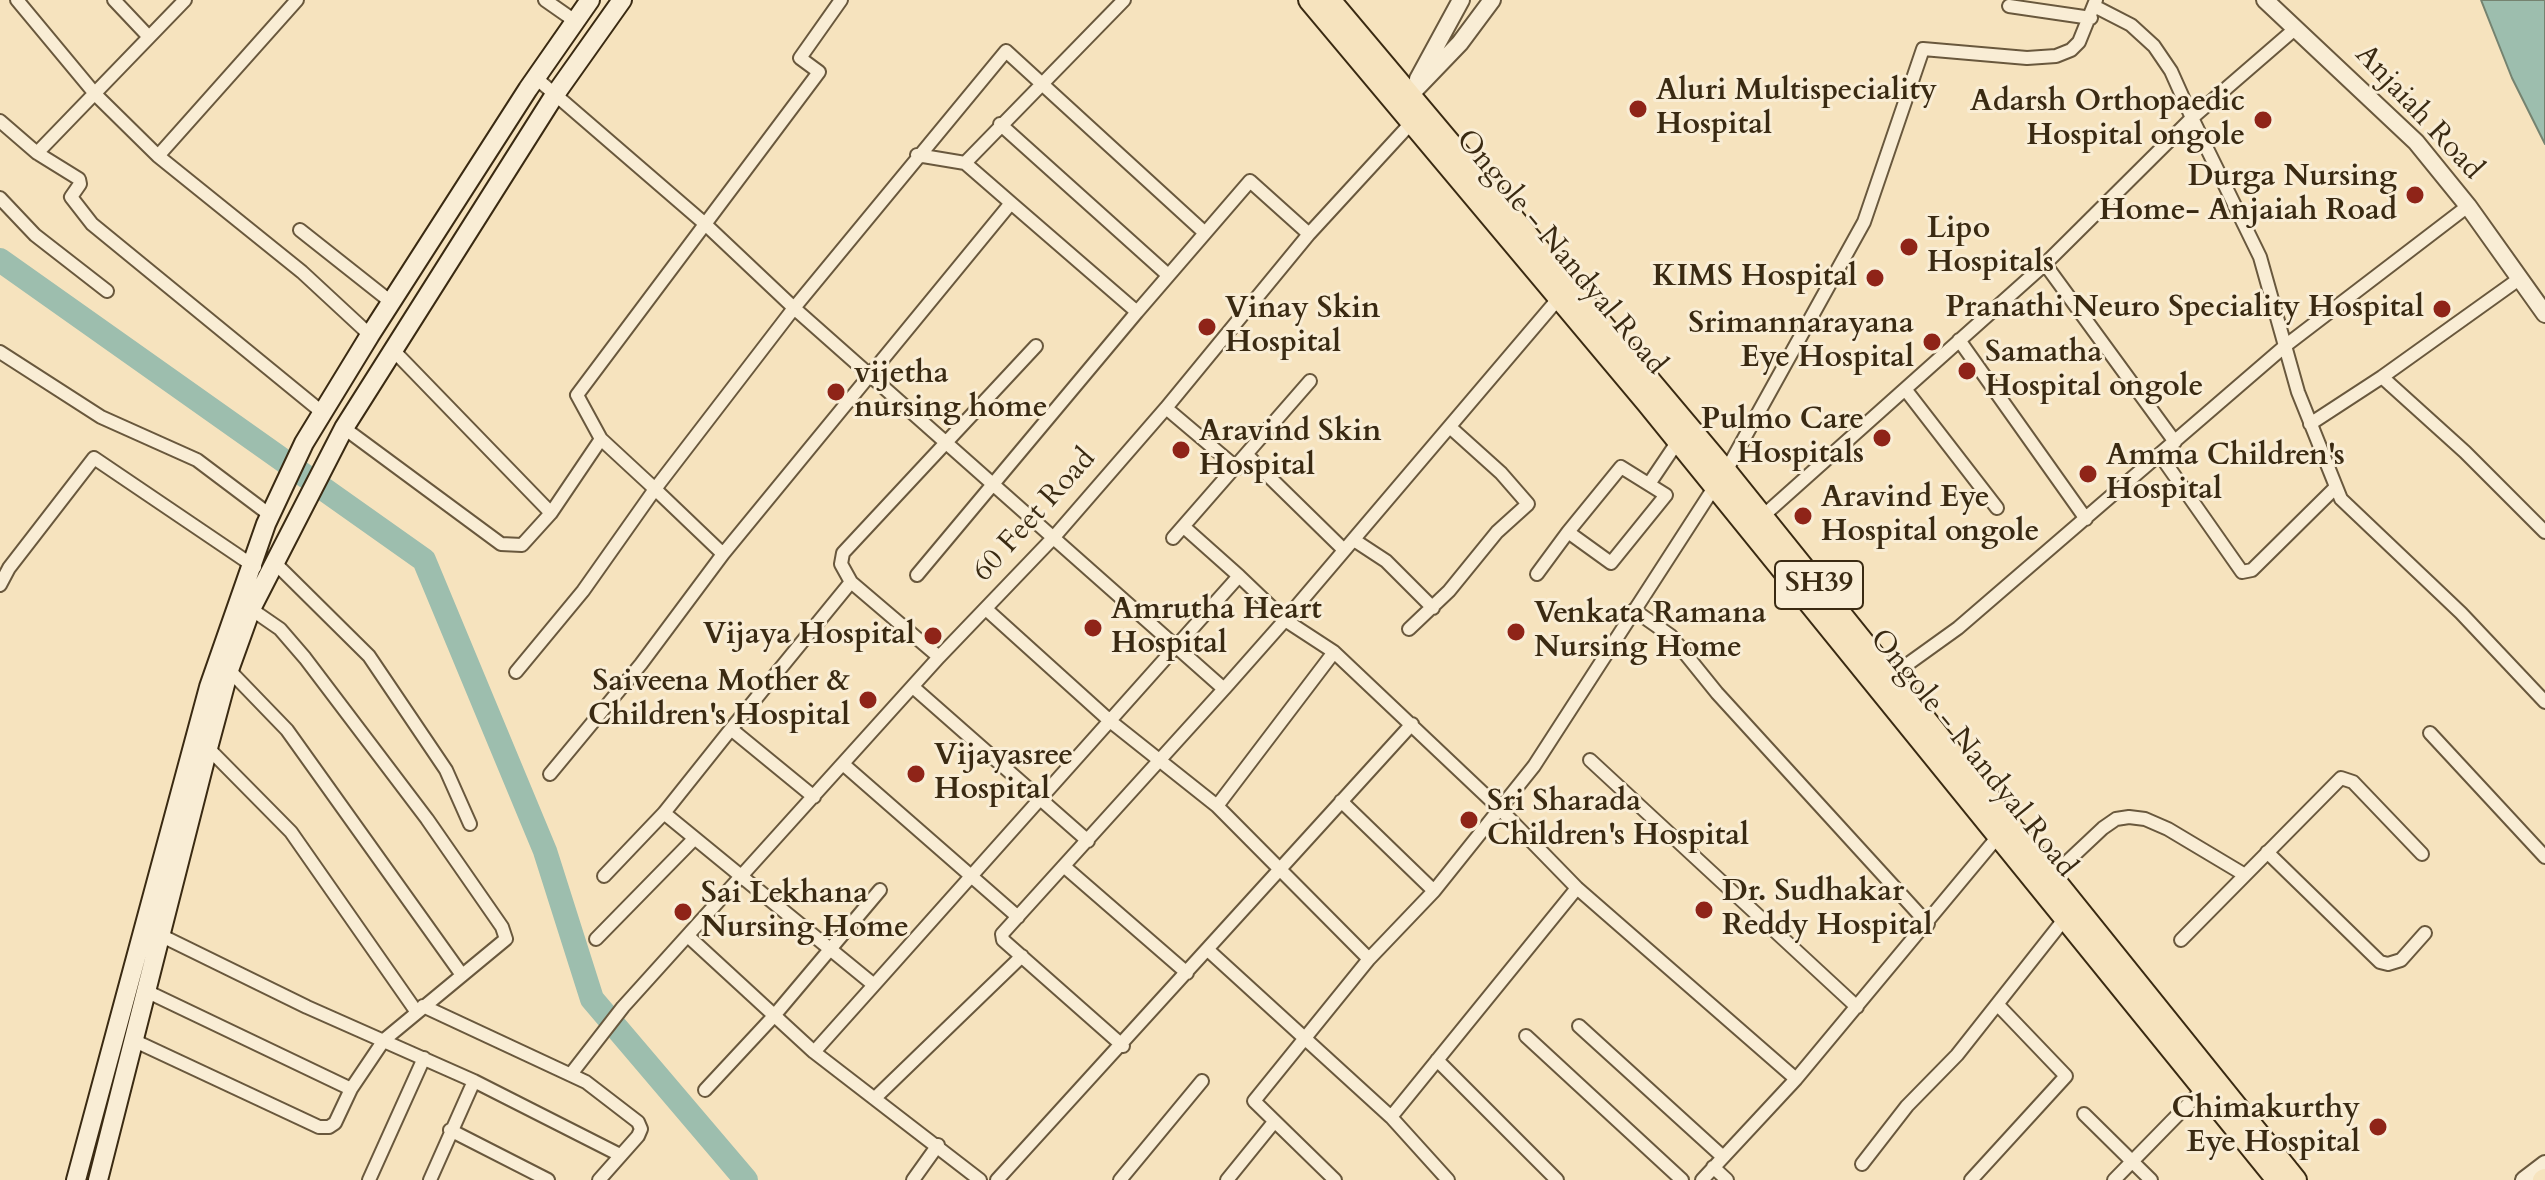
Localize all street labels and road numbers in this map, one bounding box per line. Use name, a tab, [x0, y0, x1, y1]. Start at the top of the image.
street label: Anjaiah Road	[2346, 38, 2490, 188]
street label: Ongole - Nandyal Road	[1447, 123, 1673, 383]
street label: 60 Feet Road	[966, 442, 1104, 590]
road number: SH39	[1775, 561, 1863, 609]
street label: Ongole - Nandyal Road	[1861, 623, 2083, 885]

